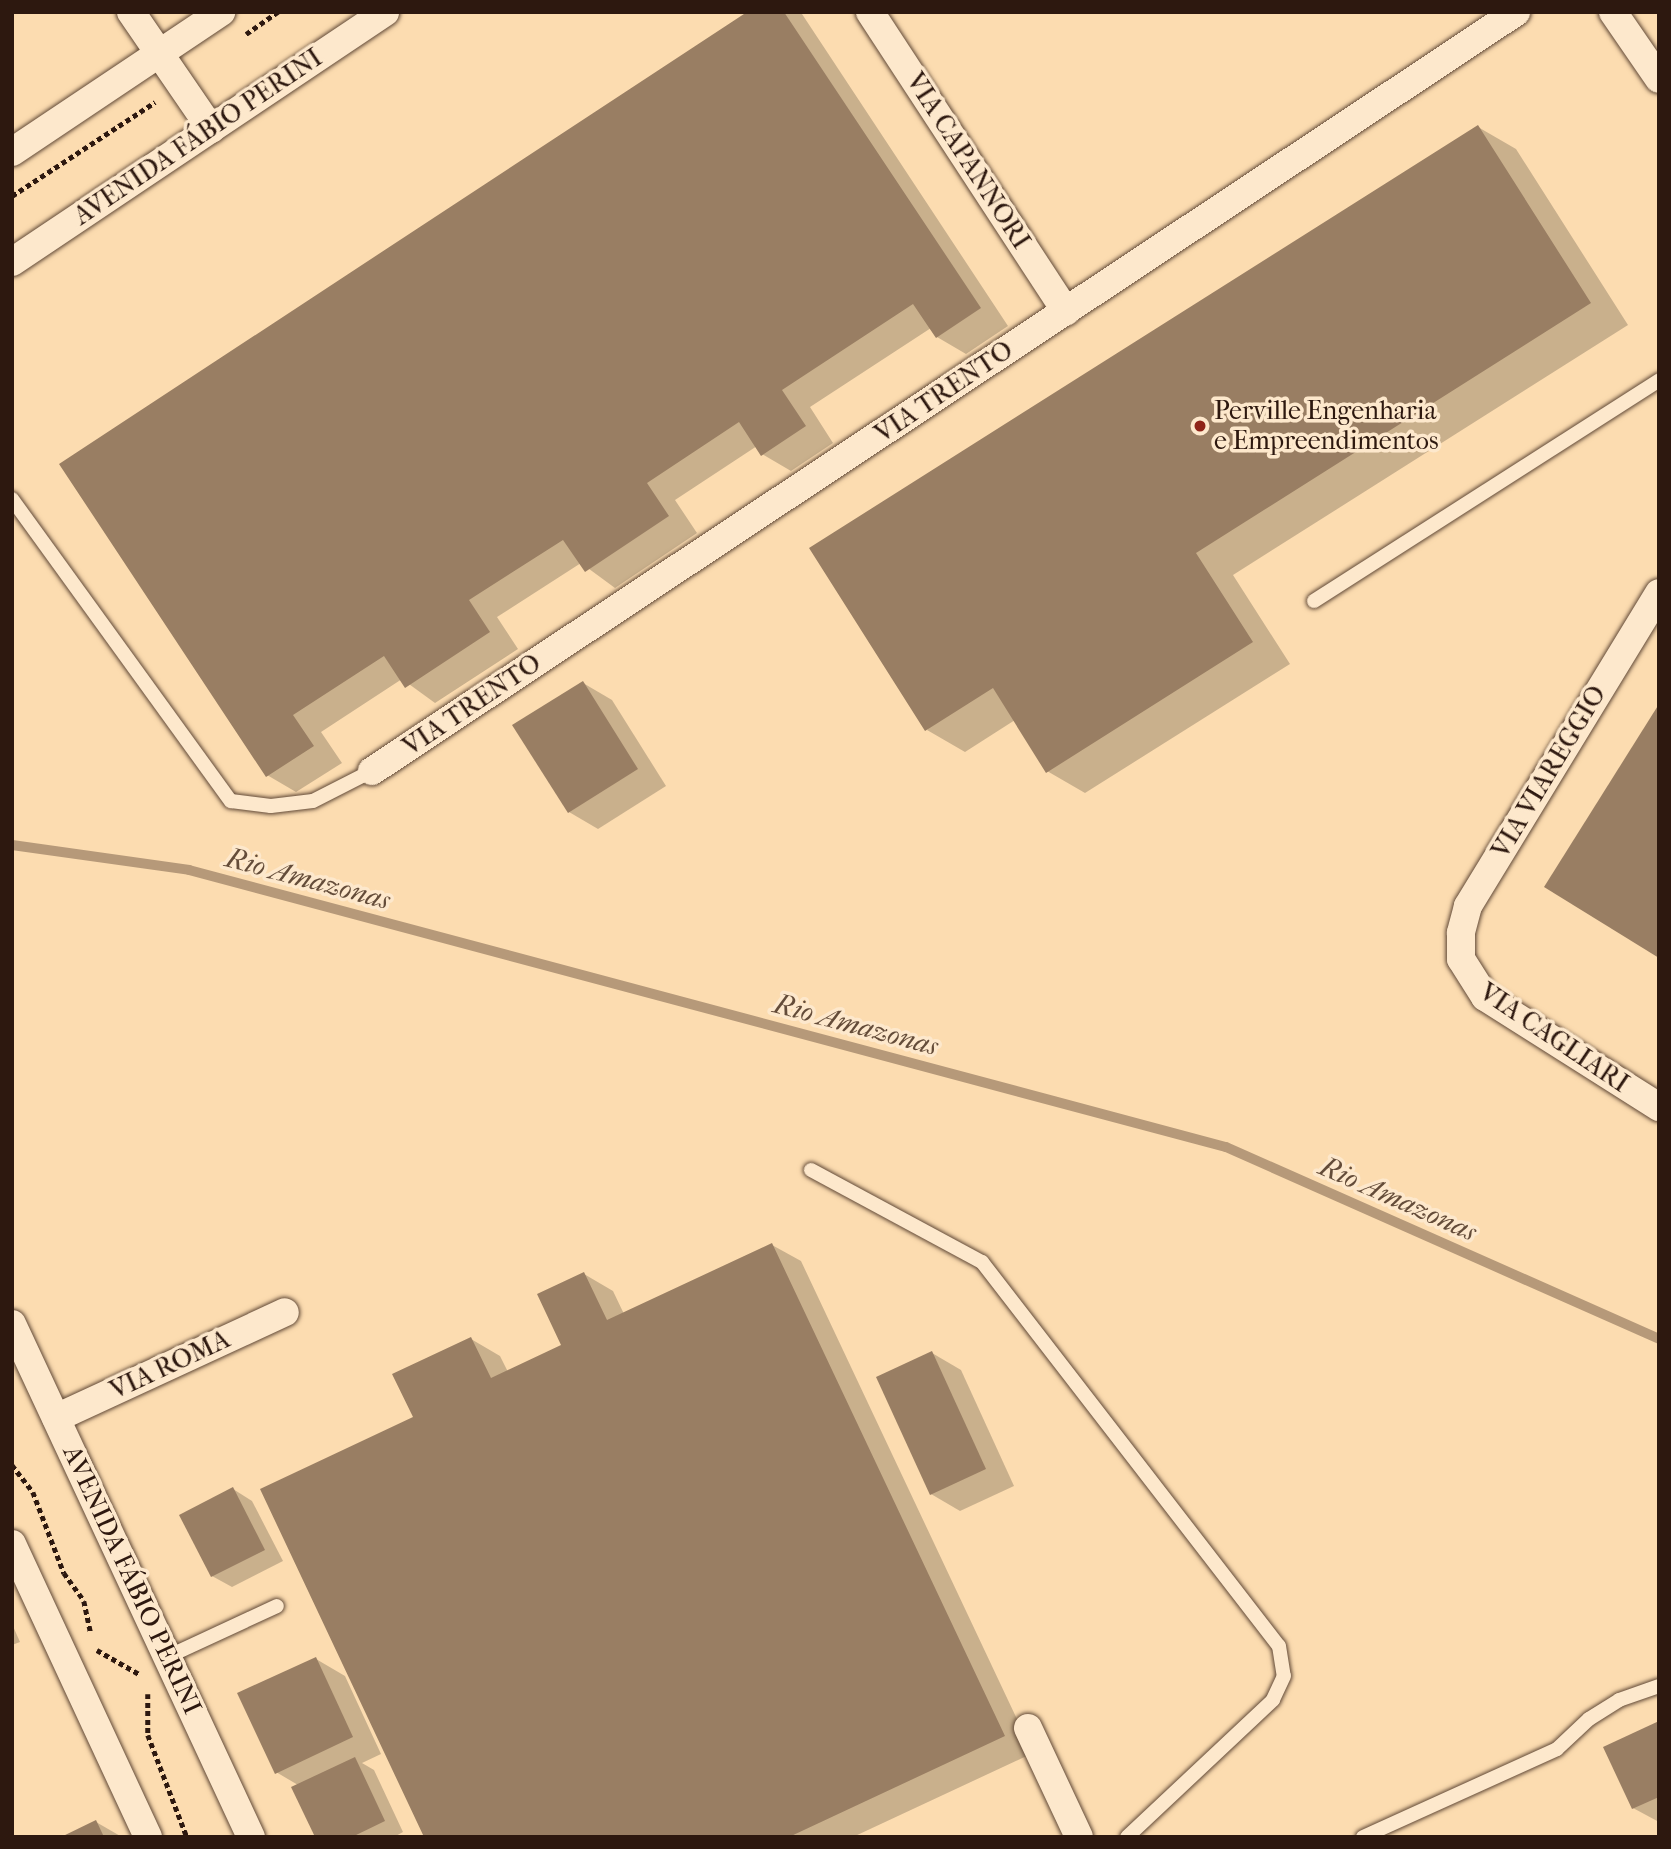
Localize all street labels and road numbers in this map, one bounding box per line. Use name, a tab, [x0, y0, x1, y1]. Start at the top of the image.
street label: AVENIDA FÁBIO PERINI	[68, 42, 328, 232]
street label: VIA CAPANNORI	[899, 67, 1037, 255]
street label: VIA TRENTO	[869, 334, 1019, 450]
street label: VIA TRENTO	[397, 647, 547, 763]
street label: VIA VIAREGGIO	[1485, 680, 1613, 864]
street label: VIA CAGLIARI	[1473, 977, 1635, 1099]
street label: VIA ROMA	[105, 1324, 235, 1406]
street label: AVENIDA FÁBIO PERINI	[56, 1441, 208, 1719]

